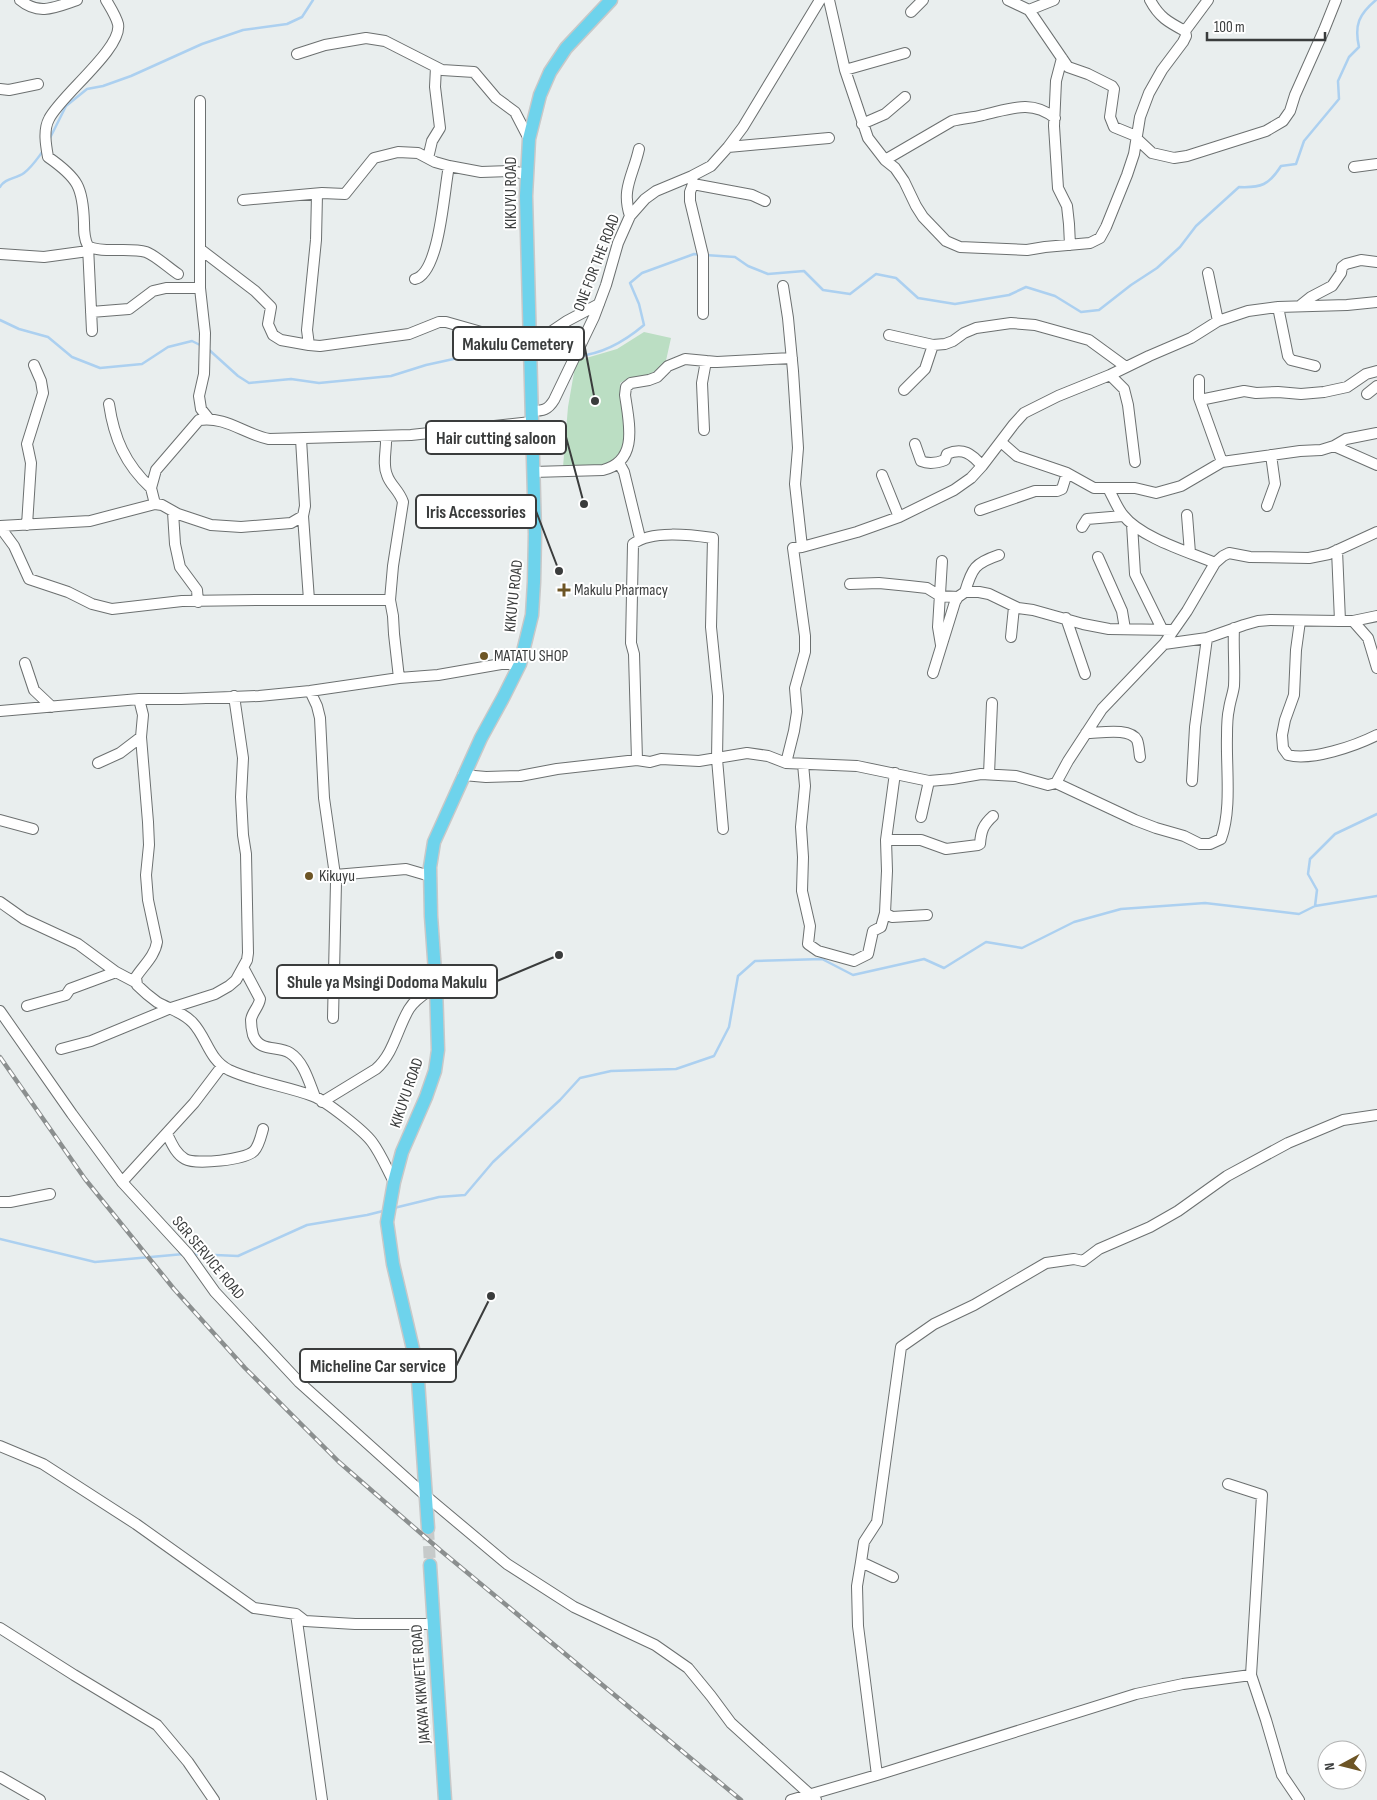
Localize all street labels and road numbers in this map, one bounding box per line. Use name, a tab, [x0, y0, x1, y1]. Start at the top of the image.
street label: KIKUYU ROAD	[502, 157, 521, 229]
street label: ONE FOR THE ROAD	[570, 212, 624, 314]
street label: KIKUYU ROAD	[501, 559, 527, 633]
street label: KIKUYU ROAD	[386, 1055, 428, 1130]
street label: SGR SERVICE ROAD	[168, 1213, 248, 1304]
street label: JAKAYA KIKWETE ROAD	[407, 1624, 435, 1745]

